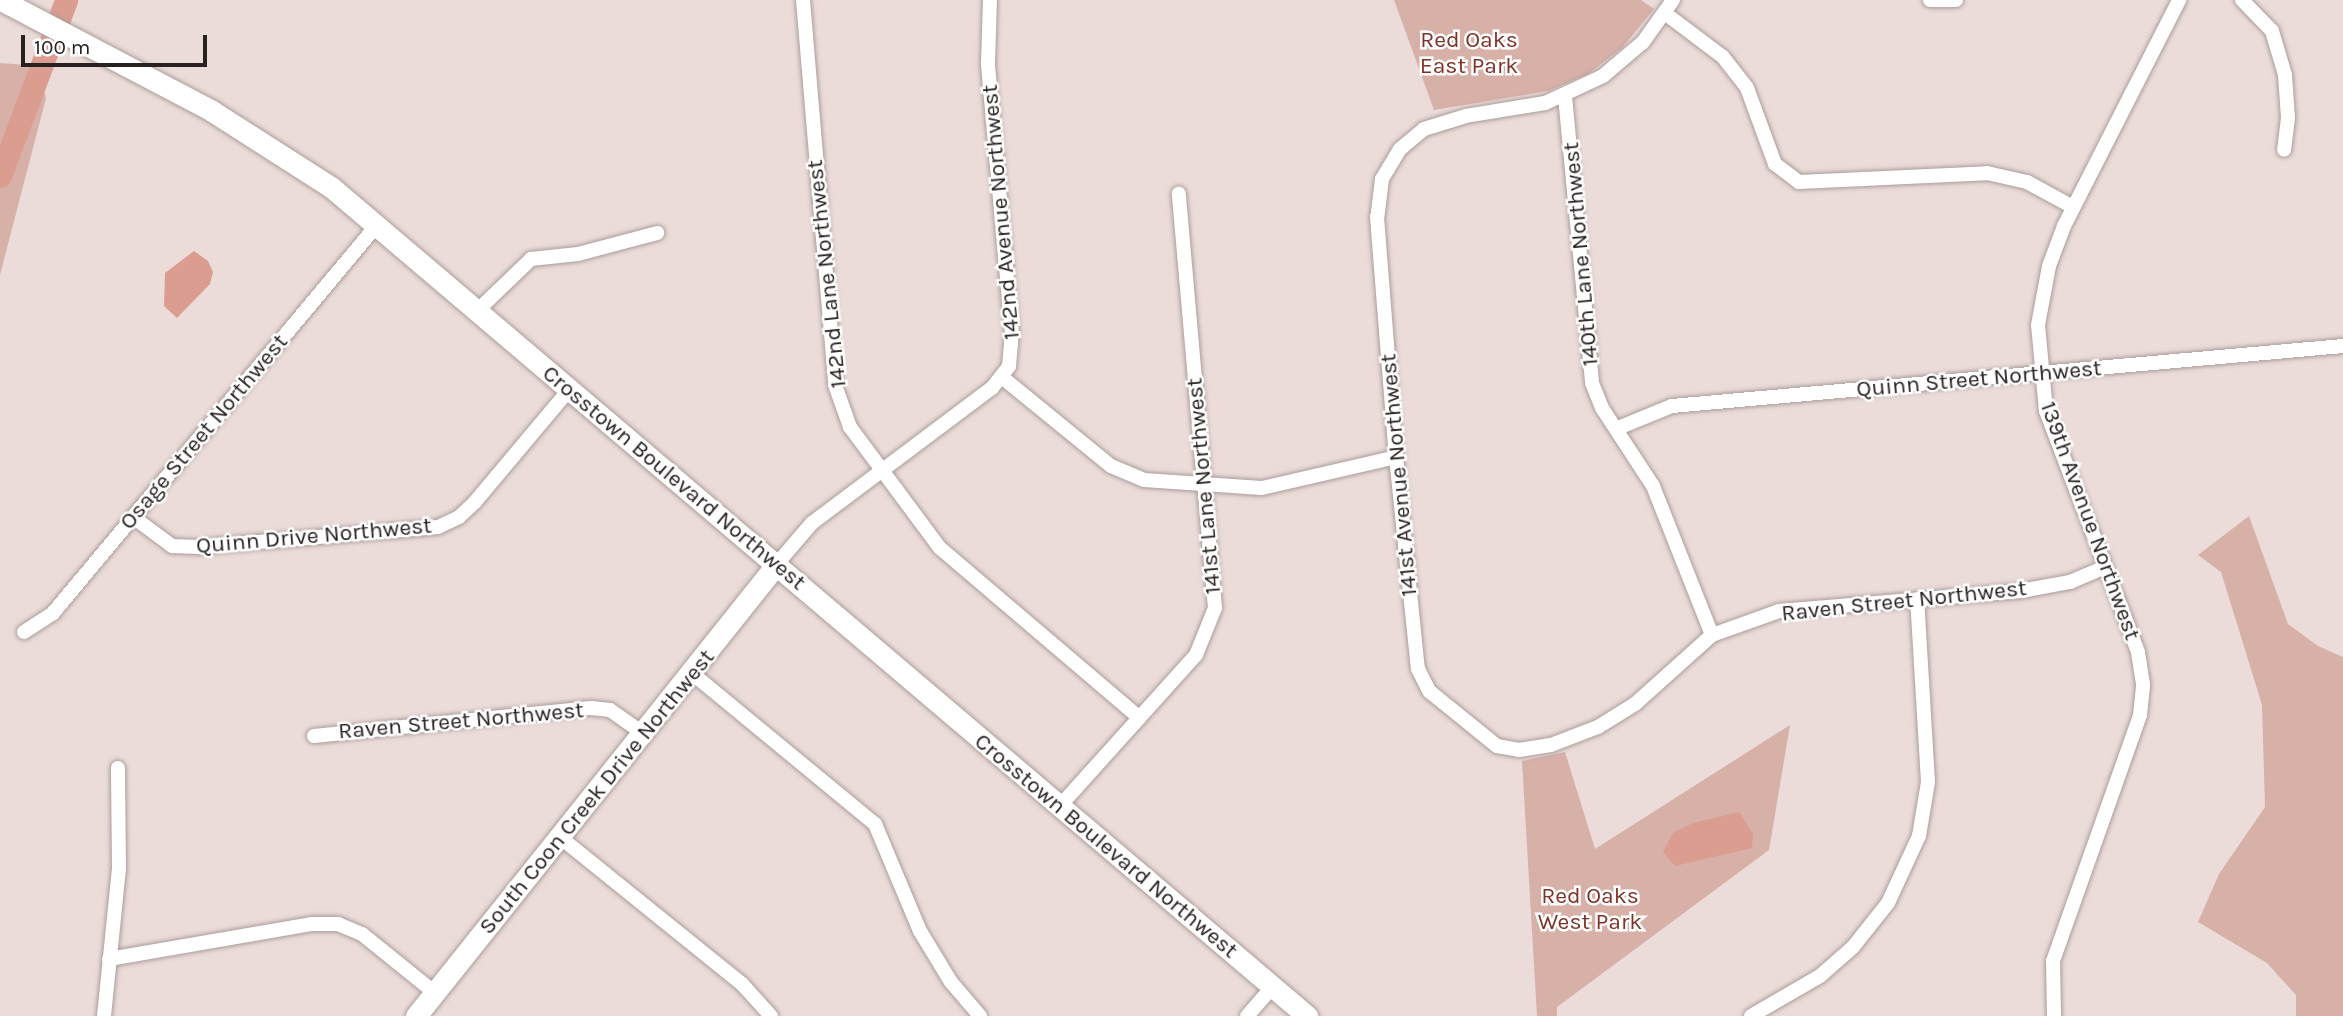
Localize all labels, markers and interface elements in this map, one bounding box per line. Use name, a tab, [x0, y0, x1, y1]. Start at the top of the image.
scale bar	[24, 21, 210, 65]
park label: Red Oaks East Park	[1420, 26, 1518, 80]
text: 100 m	[34, 35, 91, 59]
street label: 142nd Avenue Northwest	[976, 83, 1026, 341]
street label: 140th Lane Northwest	[1557, 141, 1605, 367]
street label: 142nd Lane Northwest	[801, 158, 853, 390]
street label: Osage Street Northwest	[114, 329, 294, 535]
street label: 141st Avenue Northwest	[1375, 352, 1423, 598]
street label: Quinn Street Northwest	[1855, 355, 2103, 403]
street label: Crosstown Boulevard Northwest	[537, 360, 811, 596]
street label: 141st Lane Northwest	[1181, 377, 1227, 595]
street label: 139th Avenue Northwest	[2034, 398, 2146, 644]
street label: Quinn Drive Northwest	[195, 512, 433, 560]
street label: Raven Street Northwest	[1780, 574, 2028, 628]
street label: South Coon Creek Drive Northwest	[473, 644, 721, 940]
street label: Raven Street Northwest	[337, 697, 585, 745]
street label: Crosstown Boulevard Northwest	[969, 728, 1243, 964]
park label: Red Oaks West Park	[1538, 882, 1642, 936]

